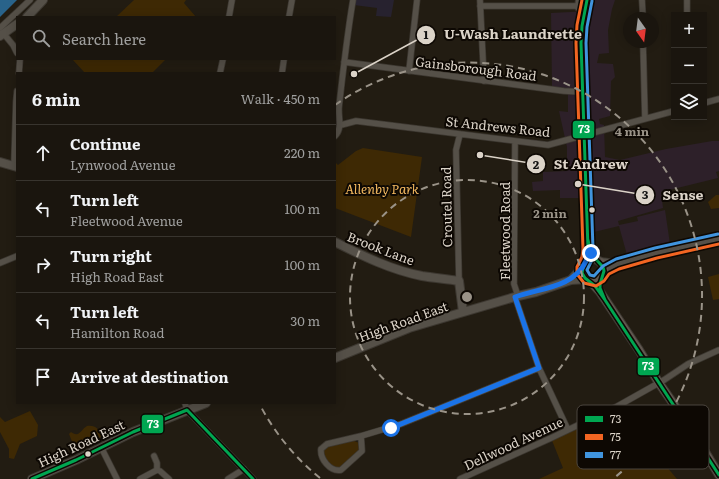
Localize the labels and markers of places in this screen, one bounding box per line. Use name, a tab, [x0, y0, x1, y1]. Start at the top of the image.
callout: U-Wash Laundrette	[416, 22, 590, 48]
callout: St Andrew	[526, 151, 636, 177]
callout: Sense	[635, 182, 712, 208]
unlabelled marker	[587, 205, 597, 215]
centre of rings	[460, 290, 474, 304]
unlabelled marker	[83, 449, 93, 459]

